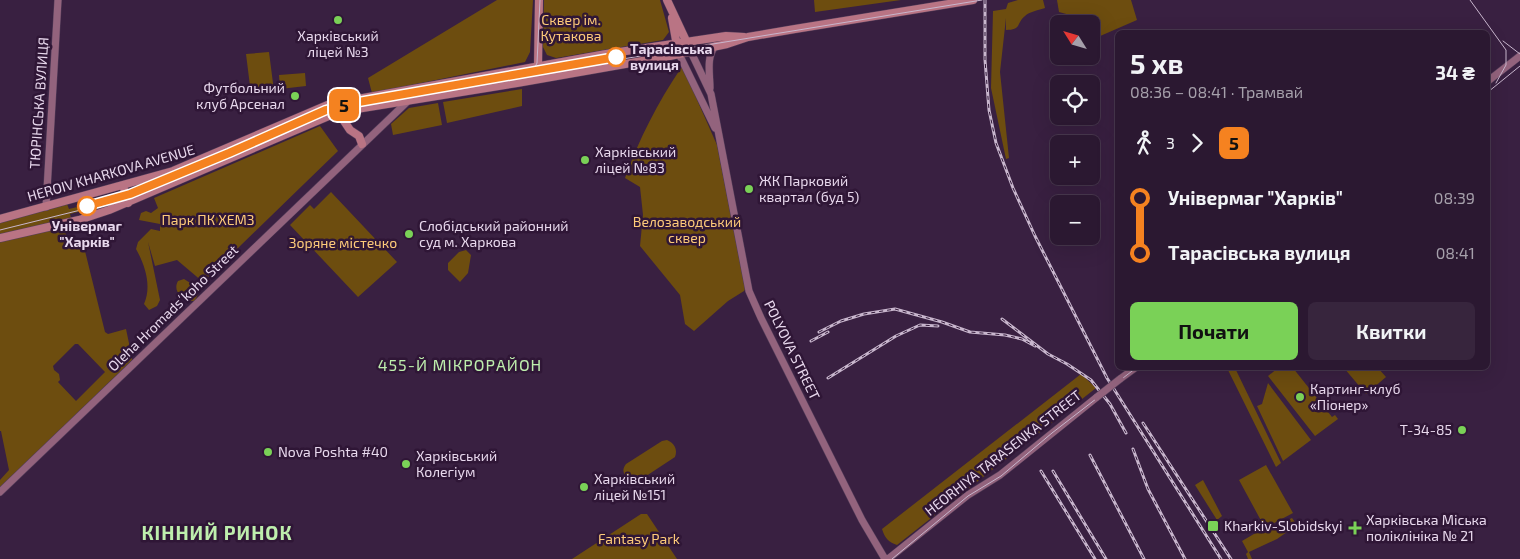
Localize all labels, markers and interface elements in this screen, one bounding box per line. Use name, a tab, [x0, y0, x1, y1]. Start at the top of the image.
park label: Сквер ім. Кутакова	[540, 11, 602, 44]
marker: Харківський ліцей №3	[332, 14, 344, 26]
north arrow	[1050, 15, 1100, 65]
map controls	[1050, 15, 1100, 245]
place label: Харківський ліцей №3	[297, 27, 379, 60]
street label: ТЮРІНСЬКА ВУЛИЦЯ	[25, 37, 52, 169]
place label: Тарасівська вулиця	[630, 40, 713, 73]
text: 5 хв	[1130, 46, 1184, 80]
marker: Тарасівська вулиця	[606, 47, 626, 67]
text: 34 ₴	[1435, 61, 1475, 84]
button: locate	[1050, 75, 1100, 125]
place label: Футбольний клуб Арсенал	[196, 79, 285, 112]
text: 08:36 – 08:41 · Трамвай	[1130, 82, 1303, 101]
line badge: 5	[328, 89, 360, 121]
marker: Футбольний клуб Арсенал	[289, 90, 301, 102]
text: 5	[339, 94, 349, 116]
icon: walk	[1130, 129, 1158, 157]
icon: forward	[1183, 129, 1211, 157]
text: 5	[1229, 132, 1239, 154]
text: 3	[1166, 133, 1175, 152]
button: +	[1050, 135, 1100, 185]
street label: HEROIV KHARKOVA AVENUE	[25, 140, 197, 205]
place label: Харківський ліцей №83	[595, 143, 676, 176]
marker: Харківський ліцей №83	[579, 154, 591, 166]
place label: ЖК Парковий квартал (буд 5)	[759, 172, 859, 205]
marker: ЖК Парковий квартал (буд 5)	[743, 183, 755, 195]
text: Універмаг "Харків"	[1168, 186, 1343, 209]
text: 08:39	[1434, 188, 1475, 207]
button: −	[1050, 195, 1100, 245]
marker: Універмаг "Харків"	[77, 196, 97, 216]
park label: Парк ПК ХЕМЗ	[161, 211, 255, 228]
park label: Велозаводський сквер	[633, 213, 741, 246]
place label: Універмаг "Харків"	[52, 217, 123, 250]
place label: Слобідський районний суд м. Харкова	[419, 217, 569, 250]
marker: Слобідський районний суд м. Харкова	[403, 228, 415, 240]
park label: Зоряне містечко	[289, 234, 397, 251]
street label: Oleha Hromadsʹkoho Street	[104, 241, 241, 374]
text: Тарасівська вулиця	[1168, 241, 1351, 264]
text: 08:41	[1436, 243, 1475, 262]
street label: POLYOVA STREET	[761, 297, 824, 402]
button: Почати	[1130, 302, 1298, 360]
button: Квитки	[1308, 302, 1475, 360]
district label: 455-Й МІКРОРАЙОН	[378, 355, 542, 374]
place label: Картинг-клуб «Піонер»	[1310, 380, 1400, 413]
street label: HEORHIYA TARASENKA STREET	[921, 386, 1084, 519]
marker: Картинг-клуб «Піонер»	[1294, 391, 1306, 403]
place label: Т-34-85	[1400, 421, 1452, 438]
marker: Т-34-85	[1456, 424, 1468, 436]
place label: Nova Poshta #40	[278, 443, 388, 460]
marker: Nova Poshta #40	[262, 446, 274, 458]
place label: Харківський Колегіум	[416, 447, 497, 480]
marker: Харківський Колегіум	[400, 458, 412, 470]
place label: Харківський ліцей №151	[594, 470, 675, 503]
marker: Харківський ліцей №151	[578, 481, 590, 493]
place label: Харківська Міська поліклініка № 21	[1366, 511, 1487, 544]
place label: Kharkіv-Slobidskyi	[1224, 517, 1342, 534]
marker: Kharkіv-Slobidskyi	[1206, 519, 1220, 533]
district label: КІННИЙ РИНОК	[141, 521, 293, 544]
marker: Харківська Міська поліклініка № 21	[1348, 521, 1362, 535]
park label: Fantasy Park	[598, 530, 680, 547]

